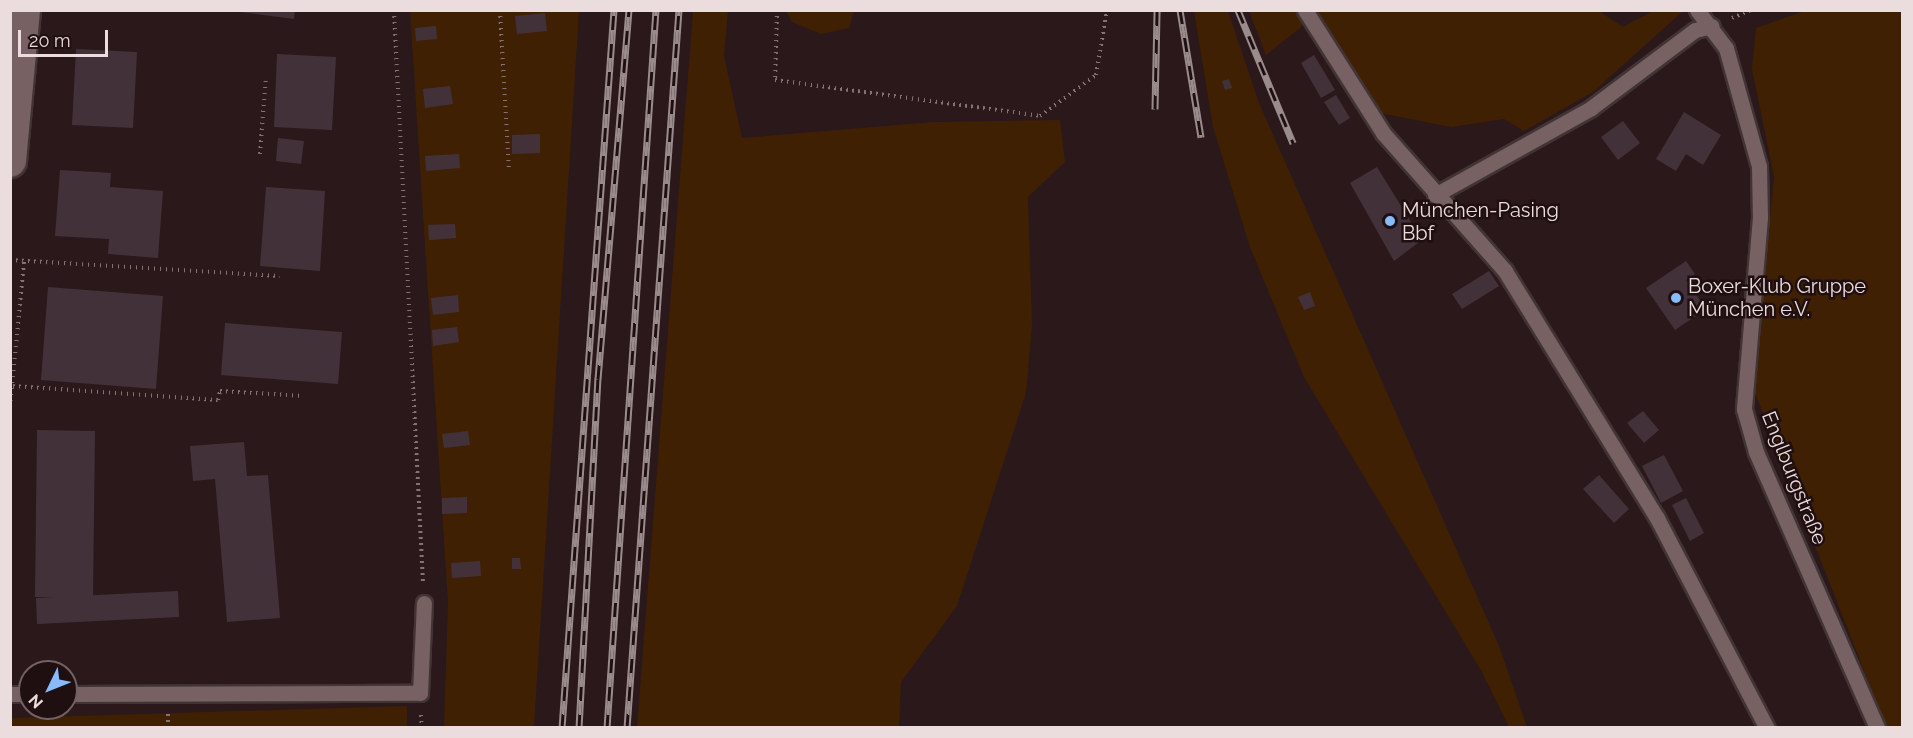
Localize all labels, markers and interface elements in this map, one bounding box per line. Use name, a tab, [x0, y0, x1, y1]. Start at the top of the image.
scale bar	[21, 18, 111, 56]
text: 20 m	[29, 30, 71, 51]
place label: München-Pasing Bbf	[1402, 198, 1559, 245]
marker: München-Pasing Bbf	[1383, 214, 1397, 228]
place label: Boxer-Klub Gruppe München e.V.	[1688, 274, 1866, 321]
marker: Boxer-Klub Gruppe München e.V.	[1669, 291, 1683, 305]
street label: Englburgstraße	[1756, 408, 1832, 548]
north arrow	[18, 660, 78, 720]
text: N	[25, 690, 47, 712]

